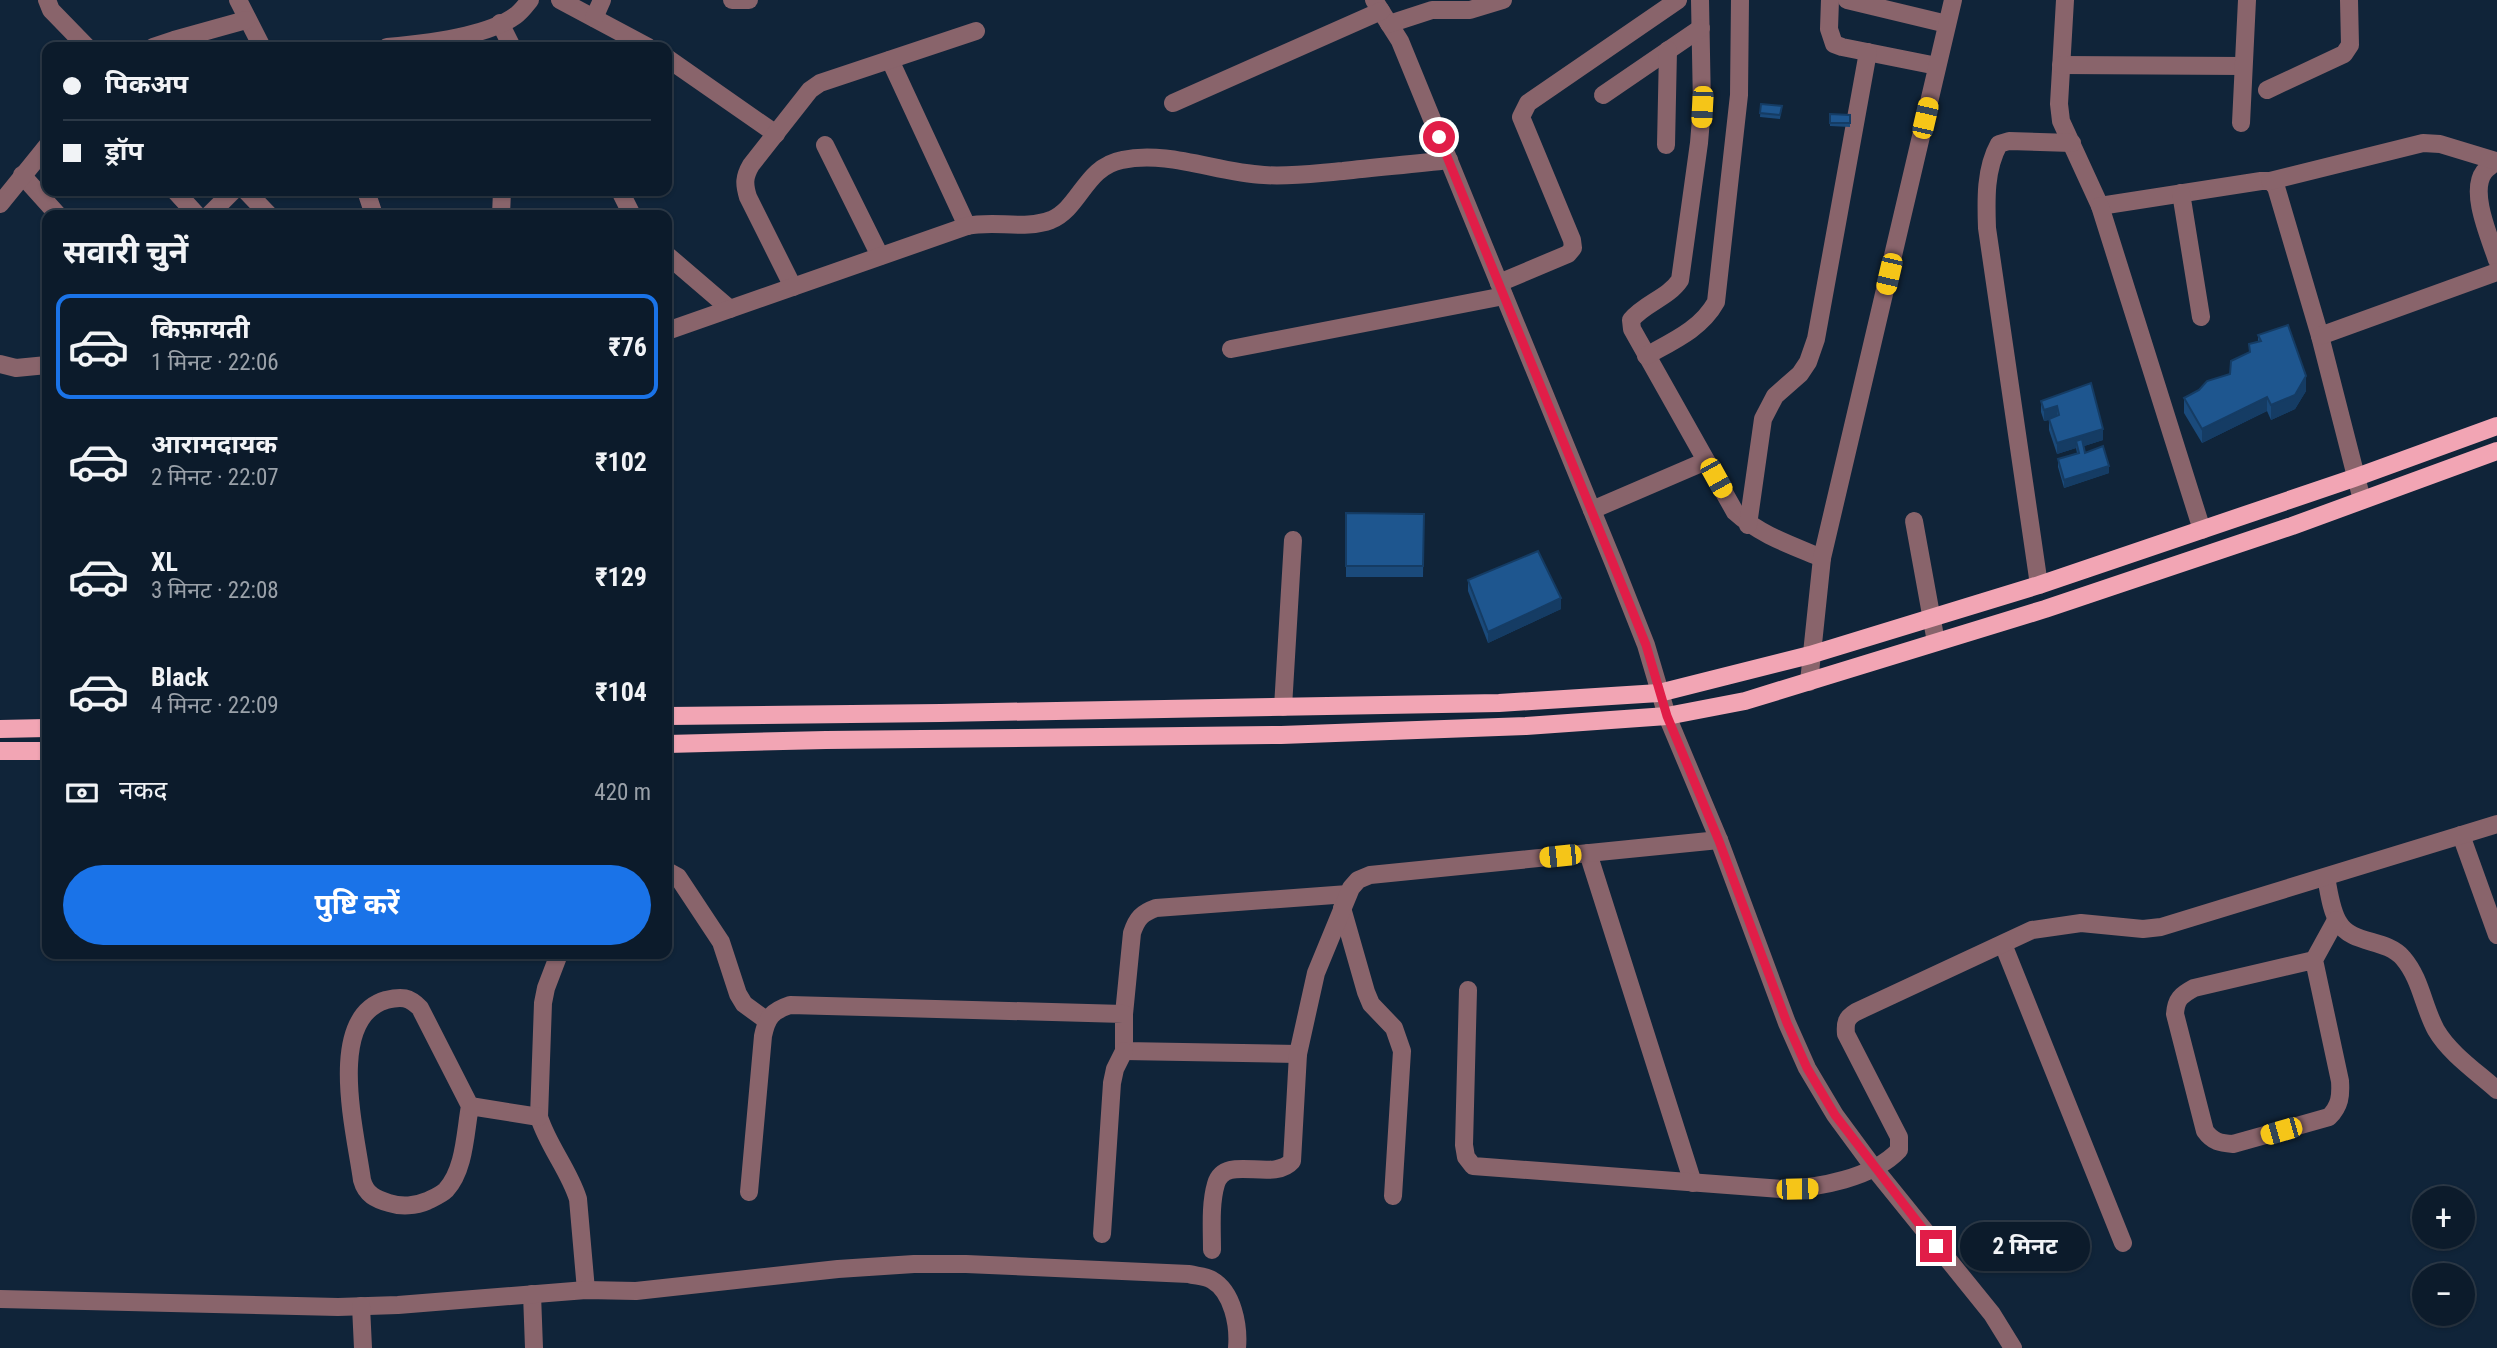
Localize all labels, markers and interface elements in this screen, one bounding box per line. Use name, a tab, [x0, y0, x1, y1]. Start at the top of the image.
text: पिकअप	[105, 69, 188, 99]
car	[1691, 85, 1714, 129]
car	[1911, 95, 1940, 141]
route start	[1423, 121, 1455, 153]
text: ड्रॉप	[105, 136, 143, 166]
text: सवारी चुनें	[63, 233, 188, 271]
car	[1875, 251, 1904, 297]
text: किफ़ायती	[151, 314, 250, 344]
icon: car	[67, 315, 130, 378]
text: ₹76	[608, 332, 647, 362]
text: 1 मिनट · 22:06	[151, 349, 279, 376]
text: आरामदायक	[151, 429, 277, 459]
icon: car	[67, 430, 130, 493]
text: ₹102	[595, 447, 647, 477]
car	[1697, 455, 1736, 501]
text: 2 मिनट · 22:07	[151, 464, 279, 491]
icon: car	[67, 545, 130, 608]
text: XL	[151, 547, 178, 577]
text: ₹129	[595, 562, 647, 592]
text: 3 मिनट · 22:08	[151, 577, 279, 604]
icon: car	[67, 660, 130, 723]
text: Black	[151, 662, 209, 692]
text: ₹104	[595, 677, 647, 707]
text: 4 मिनट · 22:09	[151, 692, 279, 719]
icon: cash	[63, 774, 101, 812]
text: नकद	[119, 775, 167, 805]
text: 420 m	[594, 779, 651, 806]
car	[1539, 843, 1582, 869]
button: पुष्टि करें	[63, 865, 651, 945]
car	[2258, 1115, 2305, 1147]
car	[1776, 1178, 1819, 1200]
map controls	[2412, 1186, 2475, 1326]
button: +	[2412, 1186, 2475, 1249]
callout: 2 मिनट	[1960, 1222, 2090, 1270]
route end	[1920, 1230, 1952, 1262]
text: 2 मिनट	[1992, 1233, 2058, 1260]
button: −	[2412, 1263, 2475, 1326]

